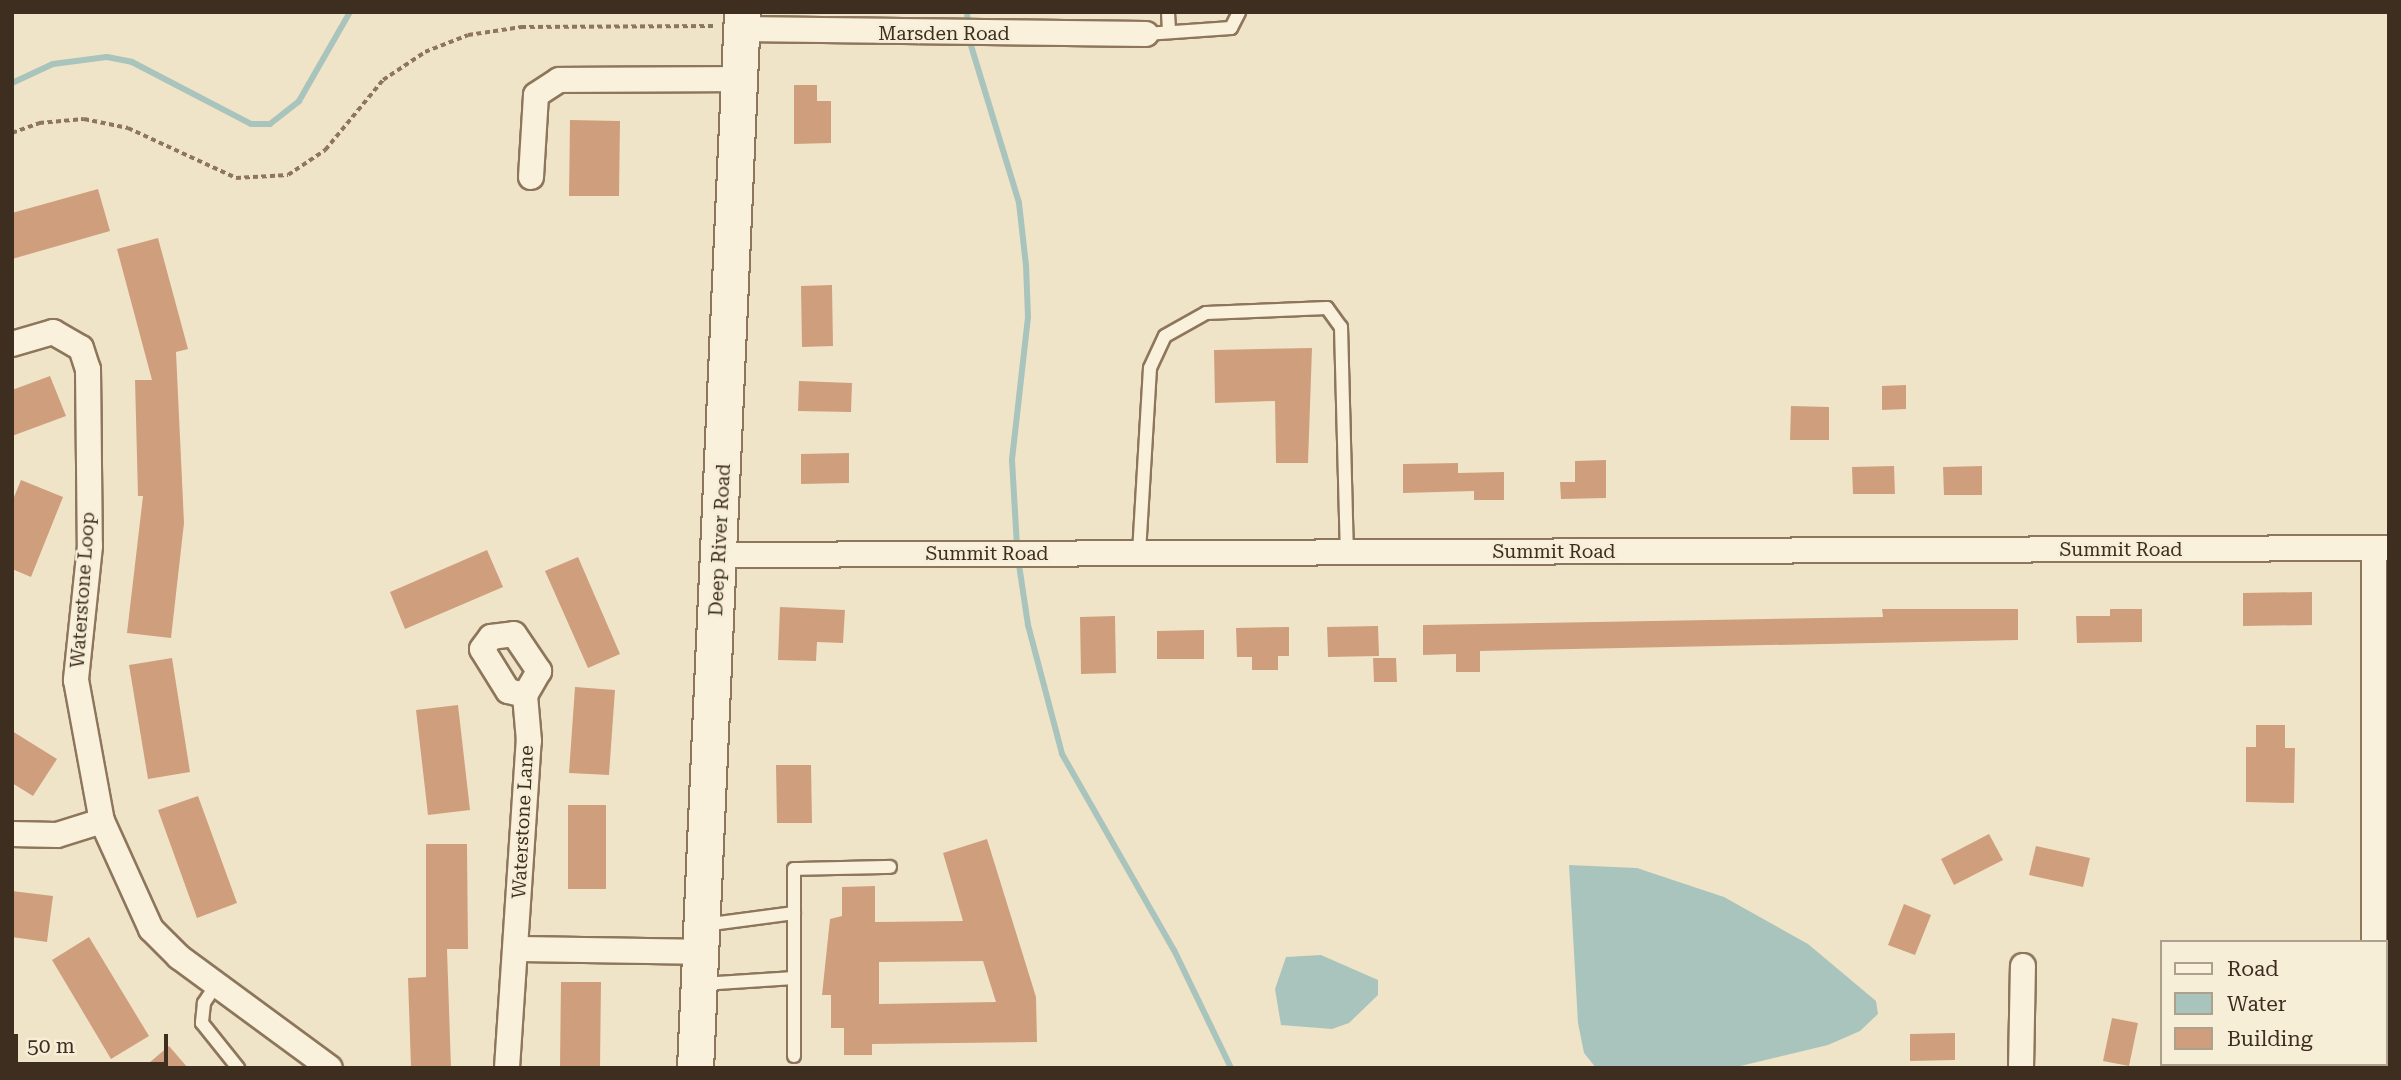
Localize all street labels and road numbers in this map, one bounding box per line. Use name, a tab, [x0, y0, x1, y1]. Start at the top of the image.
street label: Marsden Road	[878, 23, 1010, 45]
street label: Deep River Road	[705, 463, 735, 617]
street label: Waterstone Loop	[66, 511, 100, 669]
street label: Summit Road	[2060, 539, 2182, 561]
street label: Summit Road	[1493, 541, 1615, 563]
street label: Summit Road	[926, 543, 1048, 565]
street label: Waterstone Lane	[508, 745, 538, 899]

